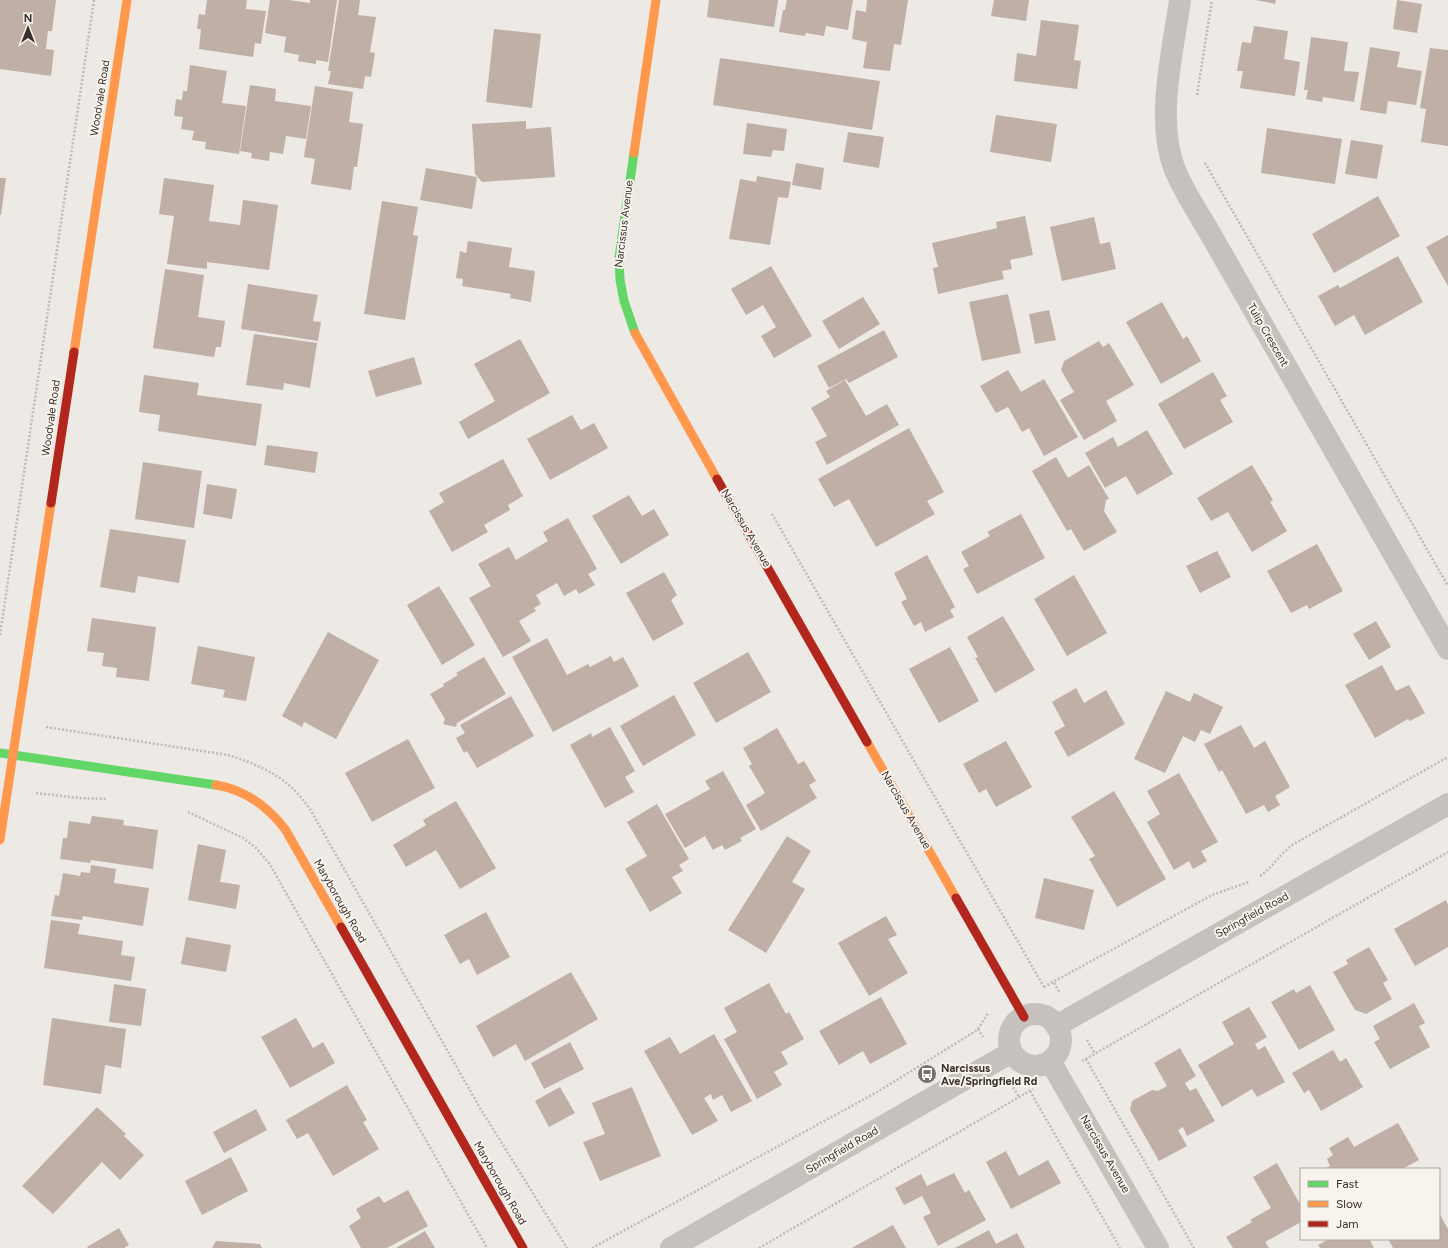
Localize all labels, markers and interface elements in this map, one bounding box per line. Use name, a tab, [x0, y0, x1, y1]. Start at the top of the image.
north arrow	[8, 8, 48, 48]
text: N	[24, 12, 32, 25]
street label: Woodvale Road	[88, 59, 112, 137]
street label: Narcissus Avenue	[612, 180, 636, 268]
street label: Tulip Crescent	[1245, 301, 1291, 369]
street label: Woodvale Road	[39, 379, 63, 457]
street label: Narcissus Avenue	[718, 487, 774, 569]
street label: Narcissus Avenue	[878, 769, 934, 851]
street label: Maryborough Road	[311, 857, 369, 945]
street label: Springfield Road	[1213, 890, 1291, 940]
place label: Narcissus Ave/Springfield Rd	[941, 1062, 1037, 1088]
bus stop icon: Narcissus Ave/Springfield Rd	[916, 1063, 938, 1085]
street label: Narcissus Avenue	[1077, 1113, 1133, 1195]
street label: Springfield Road	[803, 1124, 881, 1176]
street label: Maryborough Road	[471, 1139, 529, 1227]
legend	[1300, 1168, 1440, 1240]
text: Fast	[1336, 1177, 1359, 1191]
text: Slow	[1336, 1197, 1363, 1211]
text: Jam	[1336, 1217, 1359, 1231]

